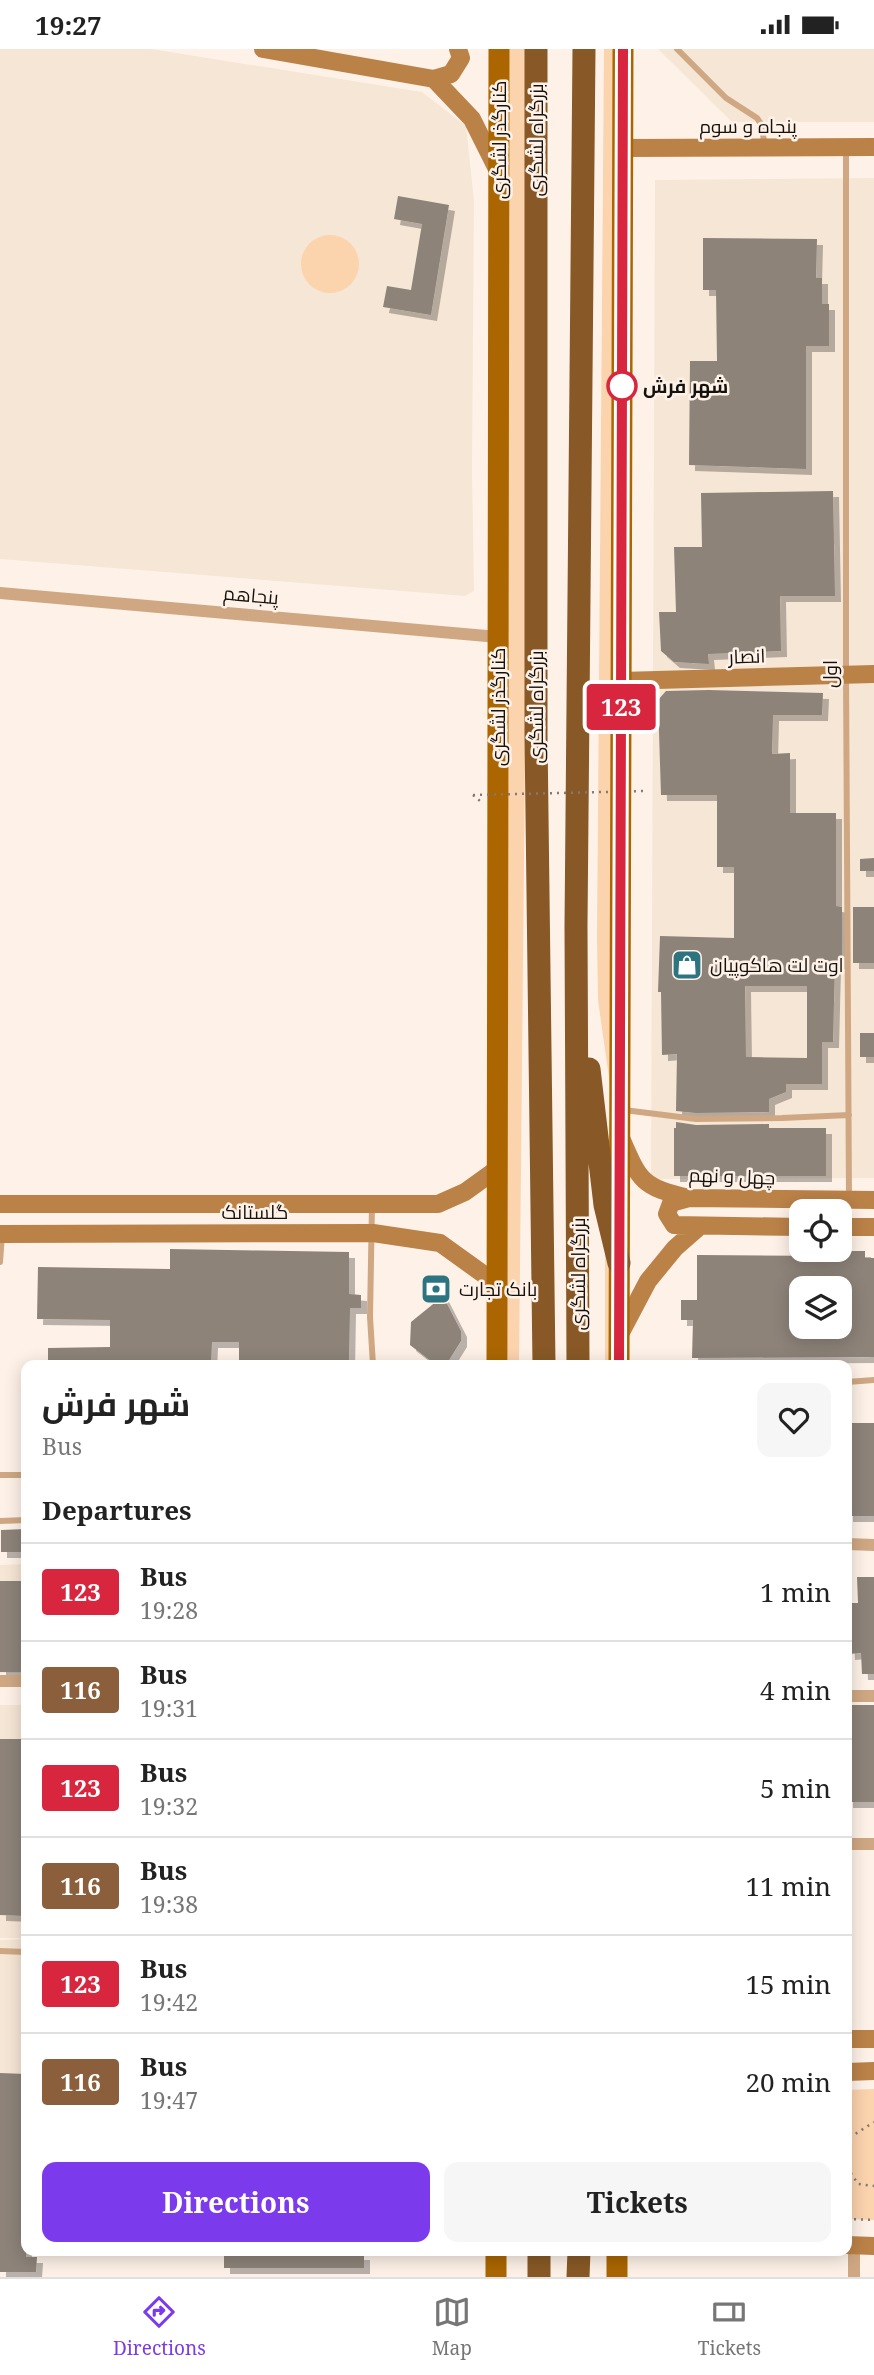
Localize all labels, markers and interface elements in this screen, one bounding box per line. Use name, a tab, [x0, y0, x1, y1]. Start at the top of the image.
text: 19:27	[35, 7, 102, 43]
street label: کنارگذر لشگری	[486, 81, 512, 199]
street label: بزرگراه لشگری	[523, 83, 549, 197]
street label: پنجاه و سوم	[699, 113, 797, 140]
marker: شهر فرش	[607, 371, 637, 401]
place label: شهر فرش	[643, 373, 728, 399]
street label: پنجاهم	[222, 580, 280, 611]
street label: انصار	[727, 642, 766, 670]
street label: کنارگذر لشگری	[485, 648, 511, 766]
street label: بزرگراه لشگری	[523, 650, 549, 764]
street label: اول	[817, 660, 843, 688]
line badge: 123	[581, 684, 661, 730]
text: 123	[601, 690, 641, 723]
shop icon: اوت لت هاکوپیان	[670, 948, 704, 982]
place label: اوت لت هاکوپیان	[710, 952, 844, 978]
street label: چهل و نهم	[688, 1161, 776, 1192]
street label: گلستانک	[222, 1199, 288, 1225]
map controls	[789, 1199, 852, 1339]
button: locate	[789, 1199, 852, 1262]
street label: بزرگراه لشگری	[565, 1217, 591, 1331]
bank icon: بانک تجارت	[419, 1272, 453, 1306]
place label: بانک تجارت	[459, 1276, 537, 1302]
button: layers	[789, 1276, 852, 1339]
text: شهر فرش	[42, 1381, 190, 1426]
button: heart	[757, 1383, 831, 1457]
text: Bus	[42, 1430, 82, 1462]
text: Departures	[42, 1492, 192, 1528]
text: Bus	[140, 1558, 187, 1594]
text: 1 min	[760, 1574, 831, 1610]
text: 123	[60, 1575, 101, 1608]
text: 19:28	[140, 1594, 198, 1626]
text: Bus	[140, 1656, 187, 1692]
text: 4 min	[760, 1672, 831, 1708]
text: 116	[60, 1673, 101, 1706]
text: 19:31	[140, 1692, 198, 1724]
text: Bus	[140, 1754, 187, 1790]
text: 5 min	[760, 1770, 831, 1806]
text: 123	[60, 1771, 101, 1804]
text: 19:32	[140, 1790, 198, 1822]
text: Bus	[140, 1852, 187, 1888]
text: 11 min	[746, 1868, 831, 1904]
text: 116	[60, 1869, 101, 1902]
text: 19:38	[140, 1888, 198, 1920]
text: Bus	[140, 1950, 187, 1986]
text: 15 min	[746, 1966, 831, 2002]
text: 123	[60, 1967, 101, 2000]
text: 19:42	[140, 1986, 198, 2018]
text: Bus	[140, 2048, 187, 2084]
text: 20 min	[746, 2064, 831, 2100]
text: 116	[60, 2065, 101, 2098]
text: 19:47	[140, 2084, 198, 2116]
button: Directions	[42, 2162, 430, 2242]
button: Tickets	[444, 2162, 831, 2242]
tab: Directions	[113, 2293, 206, 2361]
tab: Map	[432, 2293, 472, 2361]
tab: Tickets	[698, 2293, 761, 2361]

